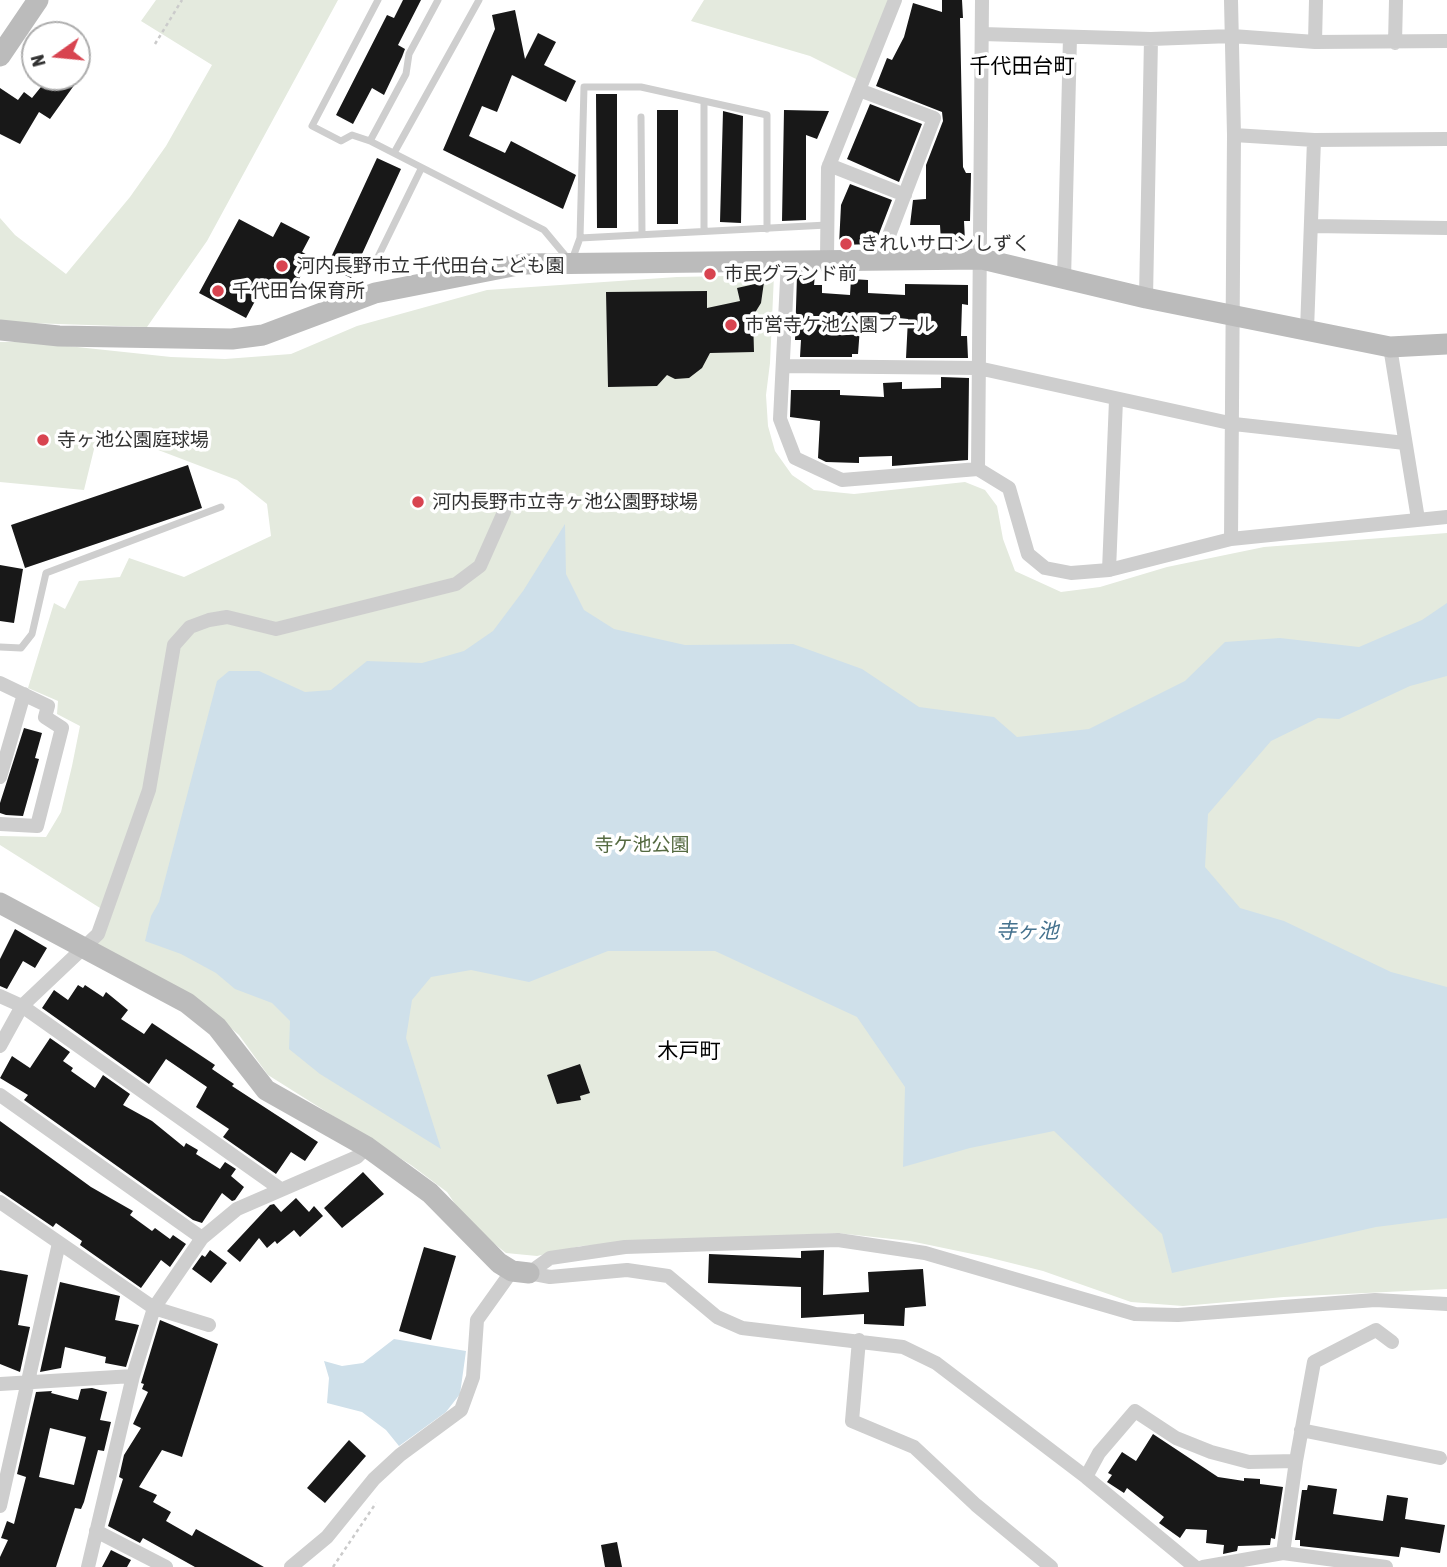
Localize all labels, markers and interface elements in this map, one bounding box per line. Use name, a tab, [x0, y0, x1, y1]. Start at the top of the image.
north arrow	[21, 21, 91, 91]
text: N	[26, 53, 50, 69]
district label: 千代田台町	[970, 53, 1074, 79]
place label: きれいサロンしずく	[860, 233, 1031, 255]
marker: きれいサロンしずく	[838, 236, 854, 252]
place label: 河内長野市立 千代田台こども園	[296, 255, 565, 277]
marker: 河内長野市立 千代田台こども園	[274, 258, 290, 274]
place label: 市民グランド前	[724, 263, 857, 285]
marker: 市民グランド前	[702, 266, 718, 282]
place label: 千代田台保育所	[232, 280, 365, 302]
marker: 千代田台保育所	[210, 283, 226, 299]
place label: 市営寺ケ池公園プール	[745, 314, 935, 336]
marker: 市営寺ケ池公園プール	[723, 317, 739, 333]
place label: 寺ヶ池公園庭球場	[57, 429, 209, 451]
marker: 寺ヶ池公園庭球場	[35, 432, 51, 448]
place label: 河内長野市立寺ヶ池公園野球場	[432, 491, 698, 513]
marker: 河内長野市立寺ヶ池公園野球場	[410, 494, 426, 510]
park label: 寺ケ池公園	[595, 834, 689, 856]
water label: 寺ヶ池	[996, 918, 1058, 944]
district label: 木戸町	[658, 1038, 720, 1064]

